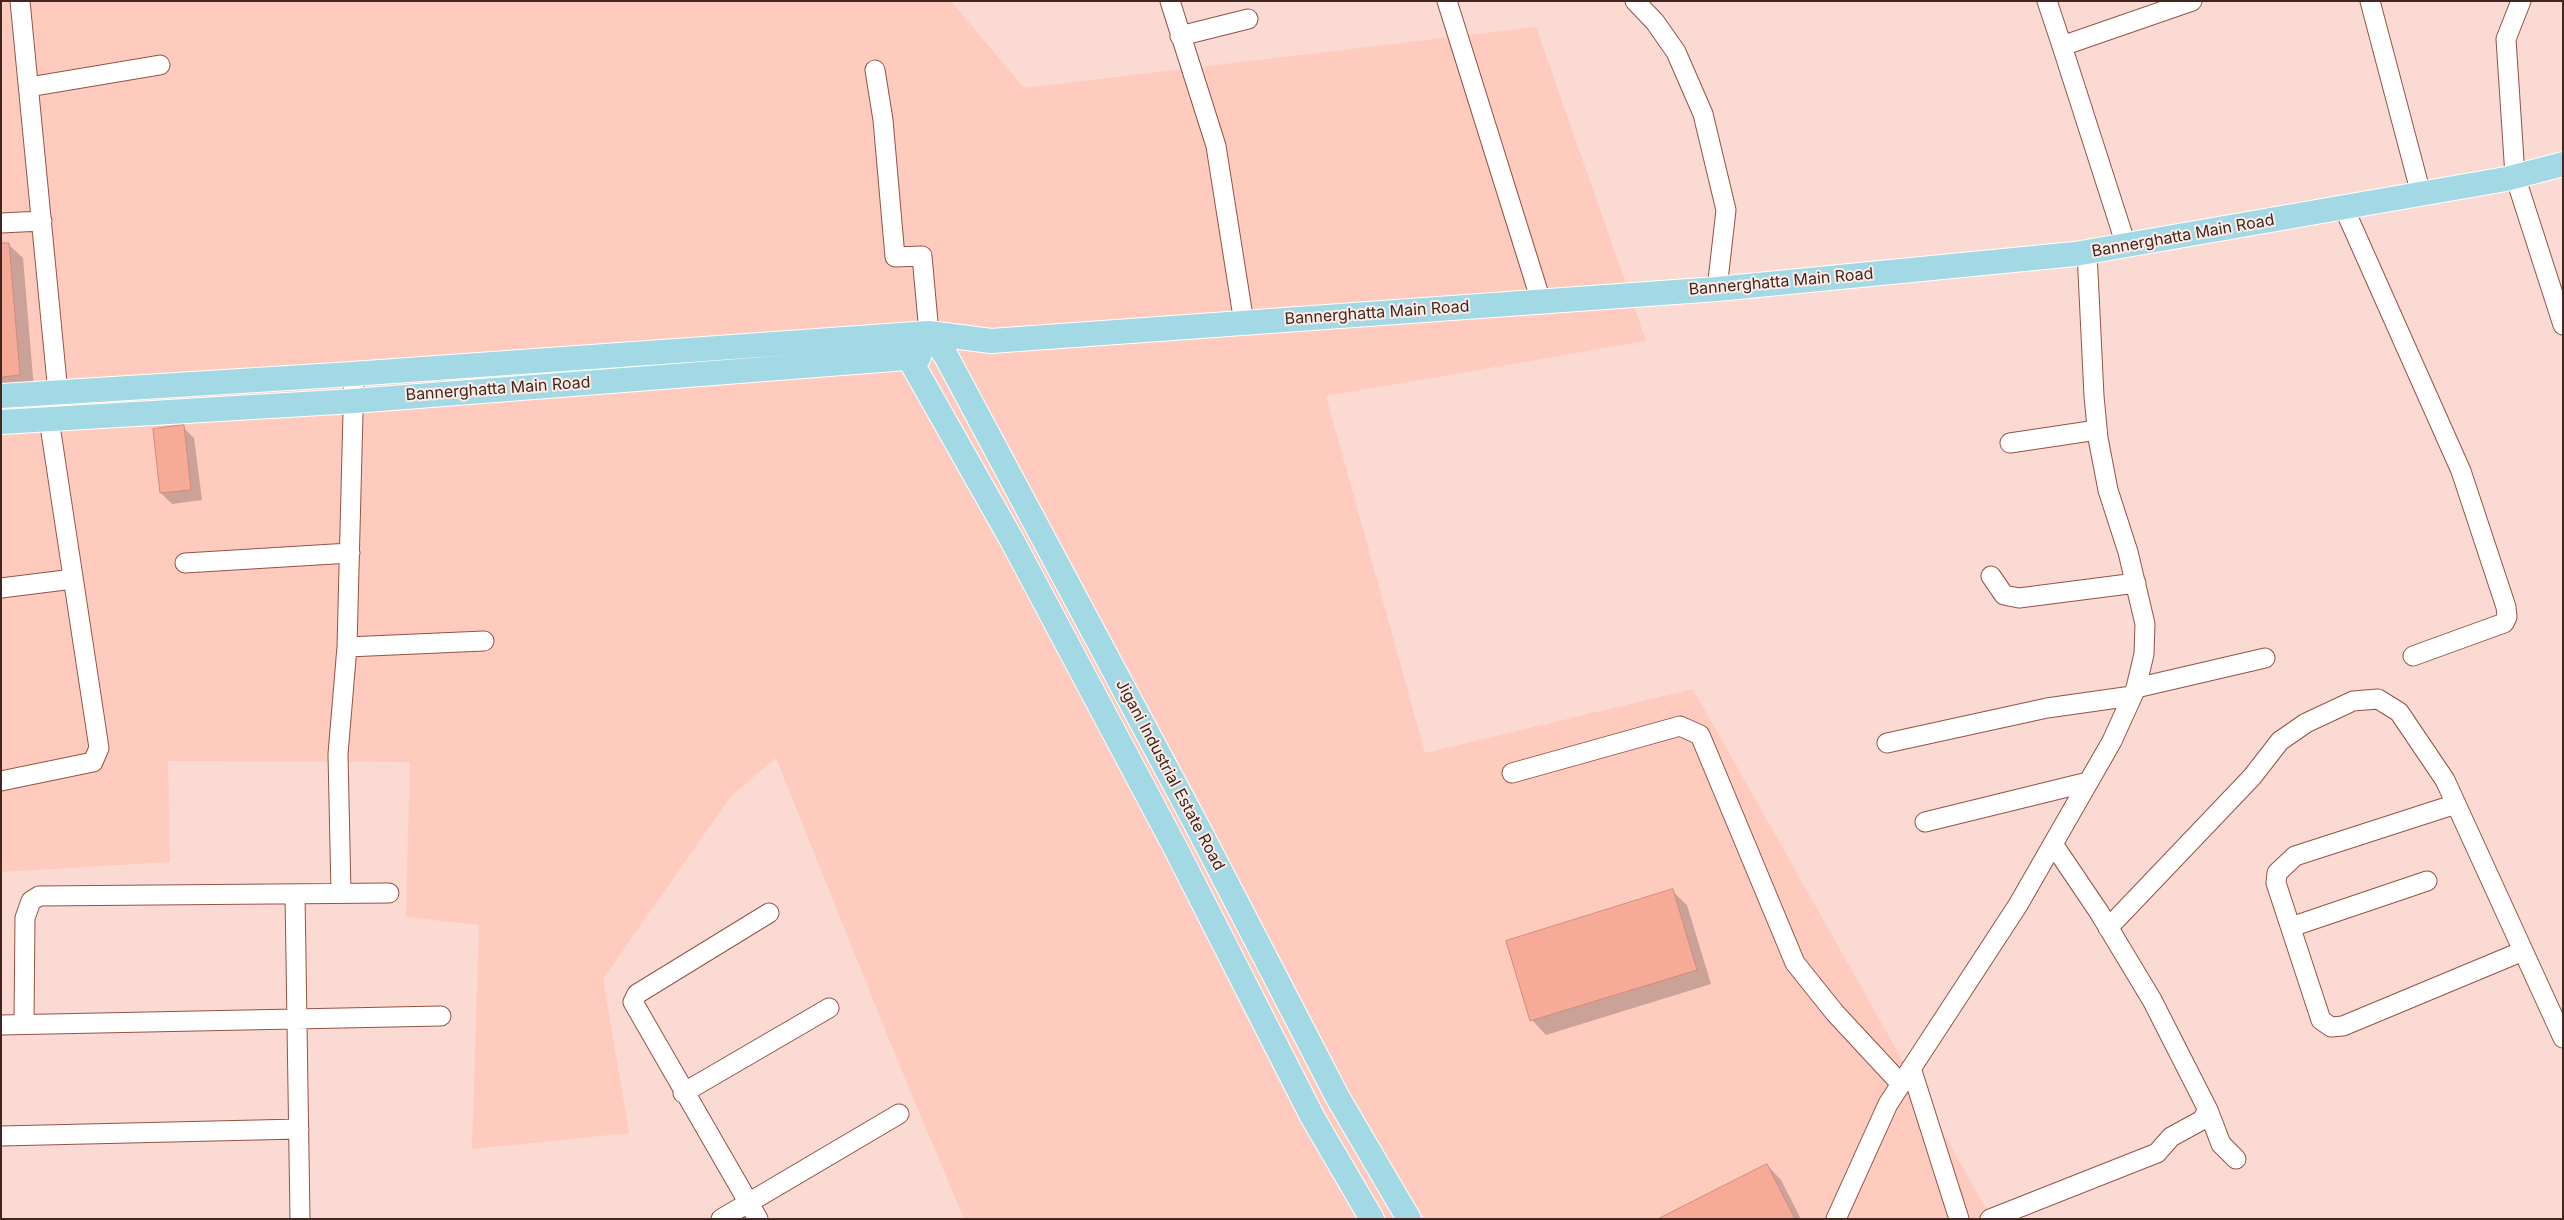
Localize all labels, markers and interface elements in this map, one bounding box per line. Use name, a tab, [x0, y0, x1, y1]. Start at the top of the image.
street label: Bannerghatta Main Road	[2090, 210, 2276, 262]
street label: Bannerghatta Main Road	[1688, 264, 1874, 300]
street label: Bannerghatta Main Road	[1284, 297, 1470, 329]
street label: Bannerghatta Main Road	[405, 373, 591, 405]
street label: Jigani Industrial Estate Road	[1111, 676, 1229, 874]

